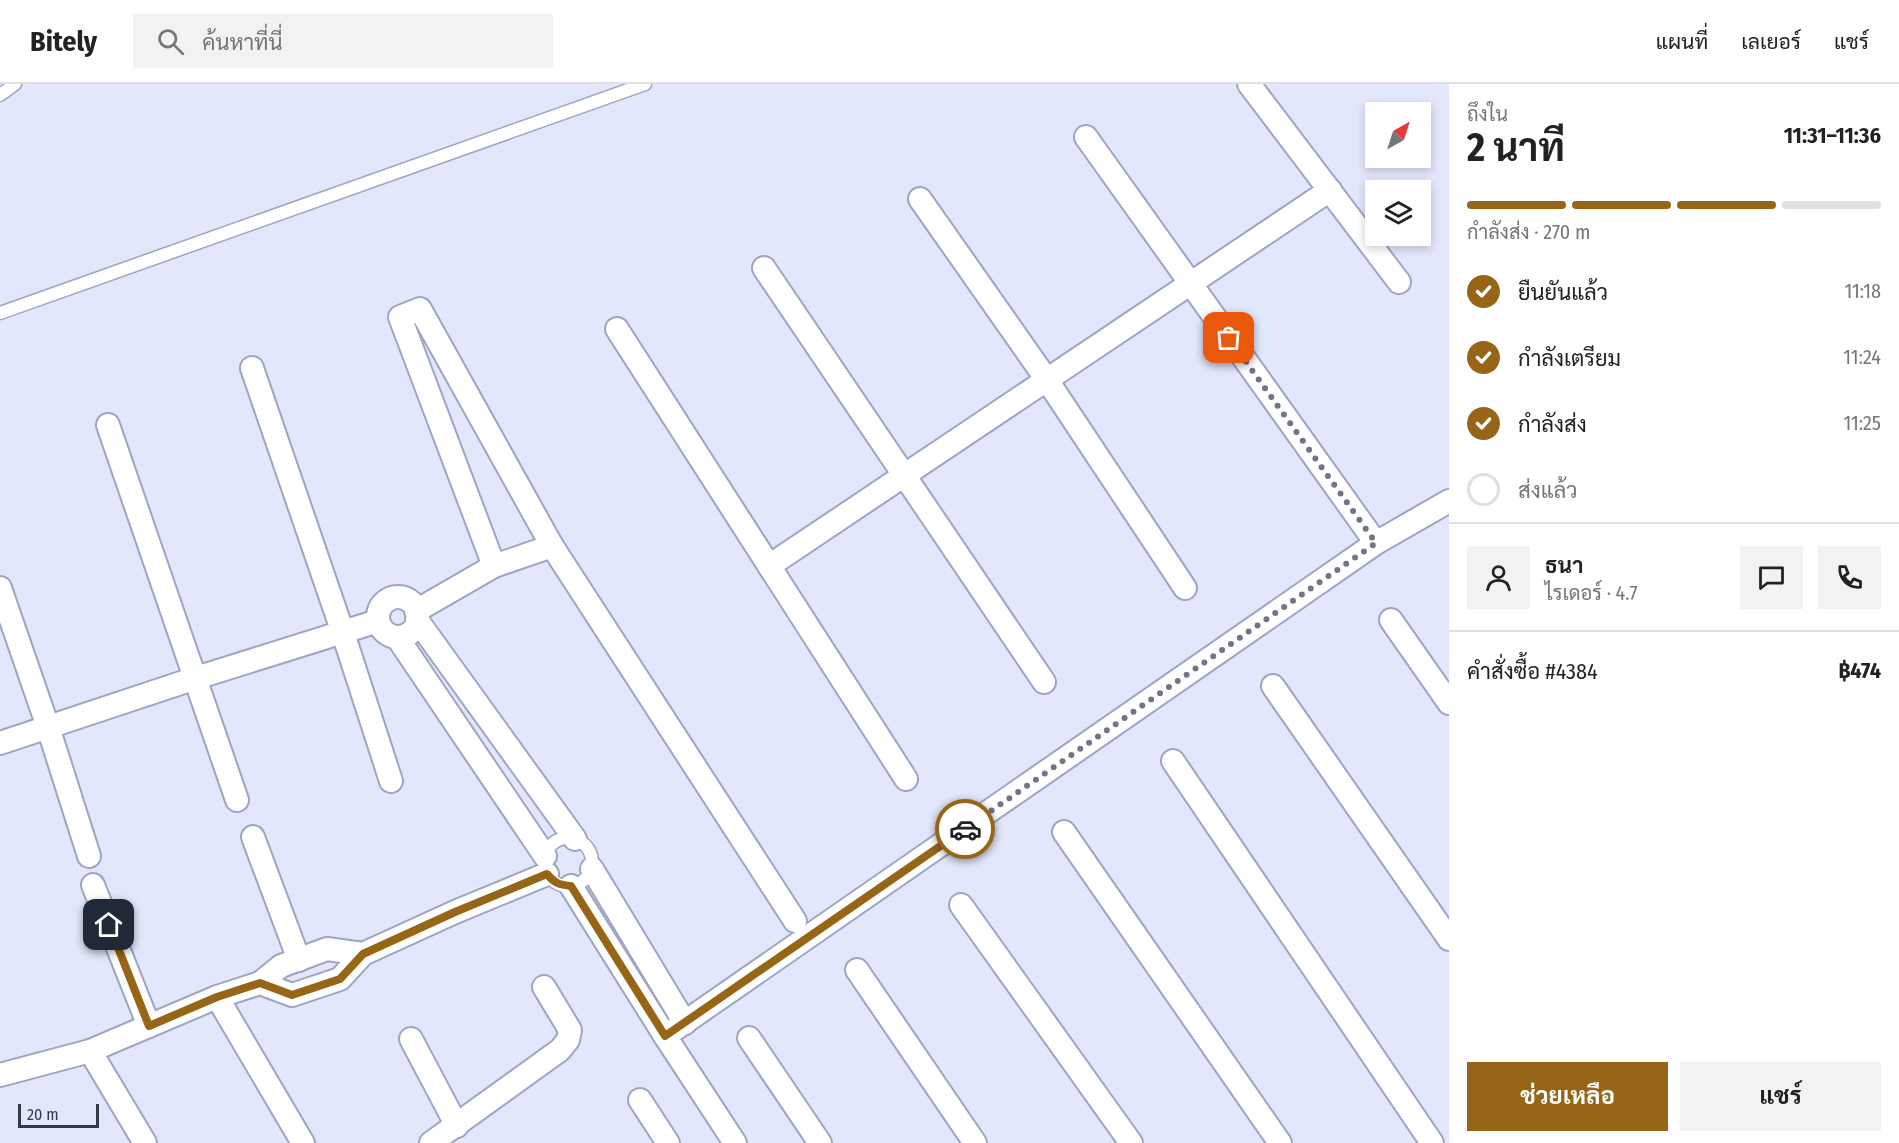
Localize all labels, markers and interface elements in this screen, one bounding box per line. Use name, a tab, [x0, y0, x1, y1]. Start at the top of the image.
search box	[133, 14, 553, 68]
text: Bitely	[30, 25, 97, 58]
icon: search	[154, 25, 187, 58]
text: ค้นหาที่นี่	[202, 29, 283, 56]
text: แผนที่	[1656, 29, 1708, 55]
text: เลเยอร์	[1741, 29, 1801, 55]
text: แชร์	[1834, 29, 1869, 55]
north arrow	[1365, 102, 1431, 168]
map controls	[1365, 102, 1431, 246]
text: ถึงใน	[1467, 102, 1508, 126]
text: 11:31–11:36	[1784, 122, 1881, 149]
text: 2 นาที	[1467, 125, 1565, 171]
button: layers	[1365, 180, 1431, 246]
text: กำลังส่ง · 270 m	[1467, 220, 1590, 244]
icon: check	[1467, 275, 1500, 308]
text: ยืนยันแล้ว	[1518, 279, 1608, 306]
text: 11:18	[1844, 279, 1881, 303]
pin	[1203, 312, 1254, 363]
icon: bag	[1212, 321, 1245, 354]
icon: check	[1467, 341, 1500, 374]
text: กำลังเตรียม	[1518, 345, 1621, 372]
text: 11:24	[1843, 345, 1881, 369]
icon: check	[1467, 407, 1500, 440]
text: กำลังส่ง	[1518, 411, 1587, 438]
text: 11:25	[1843, 411, 1881, 435]
text: ส่งแล้ว	[1518, 477, 1578, 504]
button: person	[1467, 546, 1530, 609]
button: chat	[1740, 546, 1803, 609]
button: phone	[1818, 546, 1881, 609]
text: ธนา	[1545, 552, 1583, 579]
text: ไรเดอร์ · 4.7	[1545, 581, 1638, 605]
text: ฿474	[1838, 657, 1881, 684]
text: คำสั่งซื้อ #4384	[1467, 658, 1598, 685]
courier	[935, 799, 995, 859]
icon: car	[949, 813, 982, 846]
pin	[83, 899, 134, 950]
icon: home	[92, 908, 125, 941]
button: ช่วยเหลือ	[1467, 1062, 1668, 1131]
button: แชร์	[1680, 1062, 1881, 1131]
scale bar	[18, 1101, 99, 1128]
text: 20 m	[27, 1105, 58, 1124]

